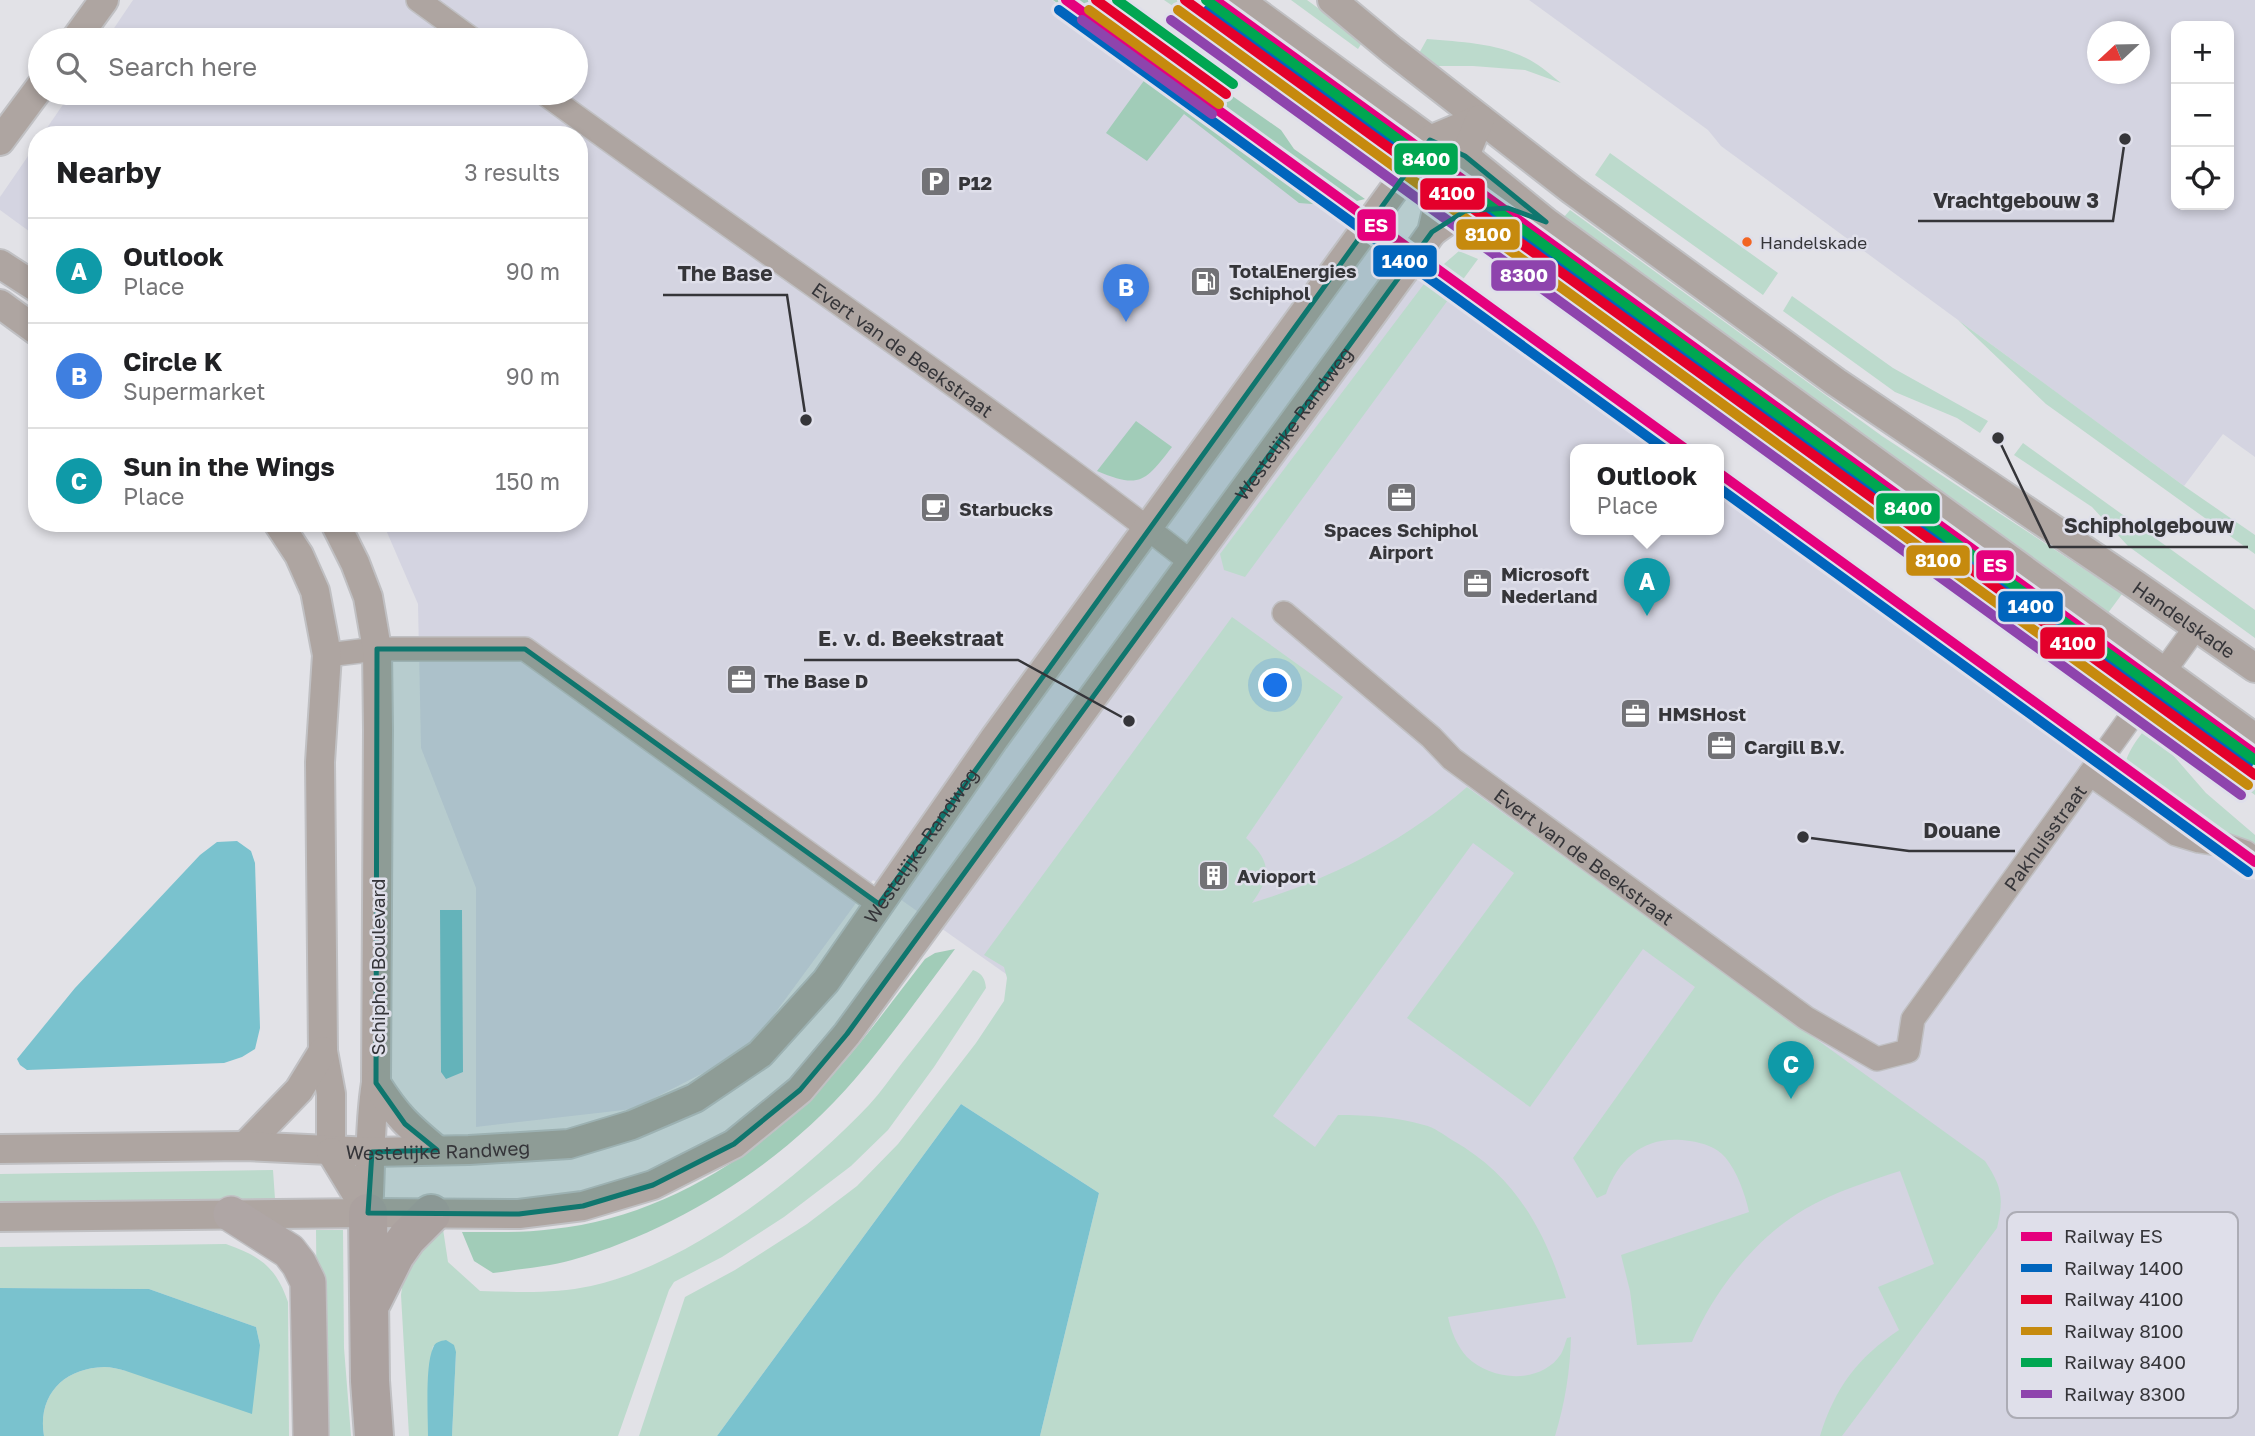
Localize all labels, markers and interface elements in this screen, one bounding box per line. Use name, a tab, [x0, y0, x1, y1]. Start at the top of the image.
north arrow	[2087, 21, 2150, 84]
map controls	[2171, 21, 2234, 210]
button: +	[2171, 21, 2234, 84]
search box	[28, 28, 588, 105]
icon: search	[52, 48, 90, 86]
text: Search here	[108, 51, 257, 82]
button: −	[2171, 84, 2234, 147]
line badge: 8400	[1393, 142, 1459, 176]
text: 8400	[1402, 147, 1450, 170]
button: locate	[2171, 147, 2234, 210]
text: Nearby	[56, 154, 161, 190]
text: 3 results	[464, 158, 560, 186]
parking icon: P12	[918, 165, 952, 199]
place label: P12	[958, 171, 992, 194]
line badge: 4100	[1419, 177, 1486, 211]
callout: Vrachtgebouw 3	[1918, 179, 2113, 221]
text: 4100	[1429, 181, 1475, 204]
text: Vrachtgebouw 3	[1933, 187, 2099, 213]
line badge: ES	[1356, 208, 1397, 242]
text: ES	[1364, 213, 1388, 236]
line badge: 8100	[1455, 218, 1521, 251]
text: 8100	[1465, 222, 1511, 245]
place label: Handelskade	[1760, 232, 1867, 253]
marker: Handelskade	[1740, 235, 1754, 249]
text: Outlook	[123, 241, 224, 272]
line badge: 1400	[1372, 244, 1438, 278]
text: 1400	[1382, 249, 1428, 272]
callout: The Base	[663, 253, 787, 295]
text: A	[71, 257, 87, 285]
text: 90 m	[506, 257, 560, 285]
place label: TotalEnergies Schiphol	[1229, 259, 1357, 304]
line badge: 8300	[1490, 259, 1557, 292]
text: The Base	[677, 260, 773, 286]
text: 8300	[1500, 263, 1548, 286]
pin: B	[1103, 264, 1149, 322]
fuel station icon: TotalEnergies Schiphol	[1189, 264, 1223, 298]
text: Place	[123, 272, 184, 300]
street label: Evert van de Beekstraat	[808, 277, 998, 422]
street label: Westelijke Randweg	[1229, 342, 1356, 504]
text: Circle K	[123, 346, 223, 377]
text: B	[71, 362, 87, 390]
text: 90 m	[506, 362, 560, 390]
text: Supermarket	[123, 377, 266, 405]
popup	[1570, 444, 1724, 535]
text: Sun in the Wings	[123, 451, 335, 482]
text: Outlook	[1597, 460, 1697, 491]
text: C	[71, 467, 87, 495]
text: 150 m	[495, 467, 560, 495]
office icon: Spaces Schiphol Airport	[1384, 481, 1418, 515]
text: Place	[123, 482, 184, 510]
cafe icon: Starbucks	[919, 491, 953, 525]
text: Place	[1597, 491, 1658, 519]
line badge: 8400	[1875, 492, 1941, 525]
text: 8400	[1884, 496, 1932, 519]
place label: Starbucks	[959, 497, 1053, 520]
callout: Schipholgebouw	[2050, 505, 2248, 547]
text: Schipholgebouw	[2064, 512, 2235, 538]
place label: Spaces Schiphol Airport	[1324, 518, 1478, 563]
line badge: 8100	[1905, 544, 1971, 577]
text: 8100	[1915, 548, 1961, 571]
line badge: ES	[1975, 549, 2015, 582]
text: ES	[1983, 553, 2007, 576]
pin: A	[1624, 558, 1670, 616]
place label: Microsoft Nederland	[1501, 562, 1598, 607]
office icon: Microsoft Nederland	[1461, 567, 1495, 601]
street label: Handelskade	[2129, 575, 2240, 663]
line badge: 1400	[1997, 590, 2064, 623]
text: 1400	[2008, 594, 2054, 617]
callout: E. v. d. Beekstraat	[804, 618, 1018, 660]
text: E. v. d. Beekstraat	[818, 625, 1004, 651]
line badge: 4100	[2039, 626, 2106, 660]
text: 4100	[2050, 631, 2096, 654]
office icon: The Base D	[724, 663, 758, 697]
your location	[1258, 668, 1292, 702]
place label: The Base D	[764, 669, 868, 692]
office icon: HMSHost	[1618, 696, 1652, 730]
place label: HMSHost	[1658, 702, 1746, 725]
office icon: Cargill B.V.	[1704, 729, 1738, 763]
place label: Cargill B.V.	[1744, 735, 1845, 758]
street label: Westelijke Randweg	[858, 763, 982, 927]
street label: Pakhuisstraat	[1998, 779, 2090, 895]
street label: Evert van de Beekstraat	[1490, 783, 1679, 929]
callout: Douane	[1909, 809, 2015, 851]
text: Douane	[1923, 817, 2001, 843]
building icon: Avioport	[1197, 858, 1231, 892]
place label: Avioport	[1237, 864, 1316, 887]
street label: Schiphol Boulevard	[366, 879, 389, 1055]
pin: C	[1768, 1041, 1814, 1099]
street label: Westelijke Randweg	[345, 1135, 531, 1164]
legend	[2007, 1212, 2238, 1418]
text: Railway ES	[2064, 1224, 2163, 1247]
text: Railway 1400	[2064, 1256, 2184, 1279]
text: Railway 4100	[2064, 1287, 2184, 1310]
text: Railway 8100	[2064, 1319, 2184, 1342]
text: Railway 8400	[2064, 1350, 2186, 1373]
text: Railway 8300	[2064, 1382, 2185, 1405]

